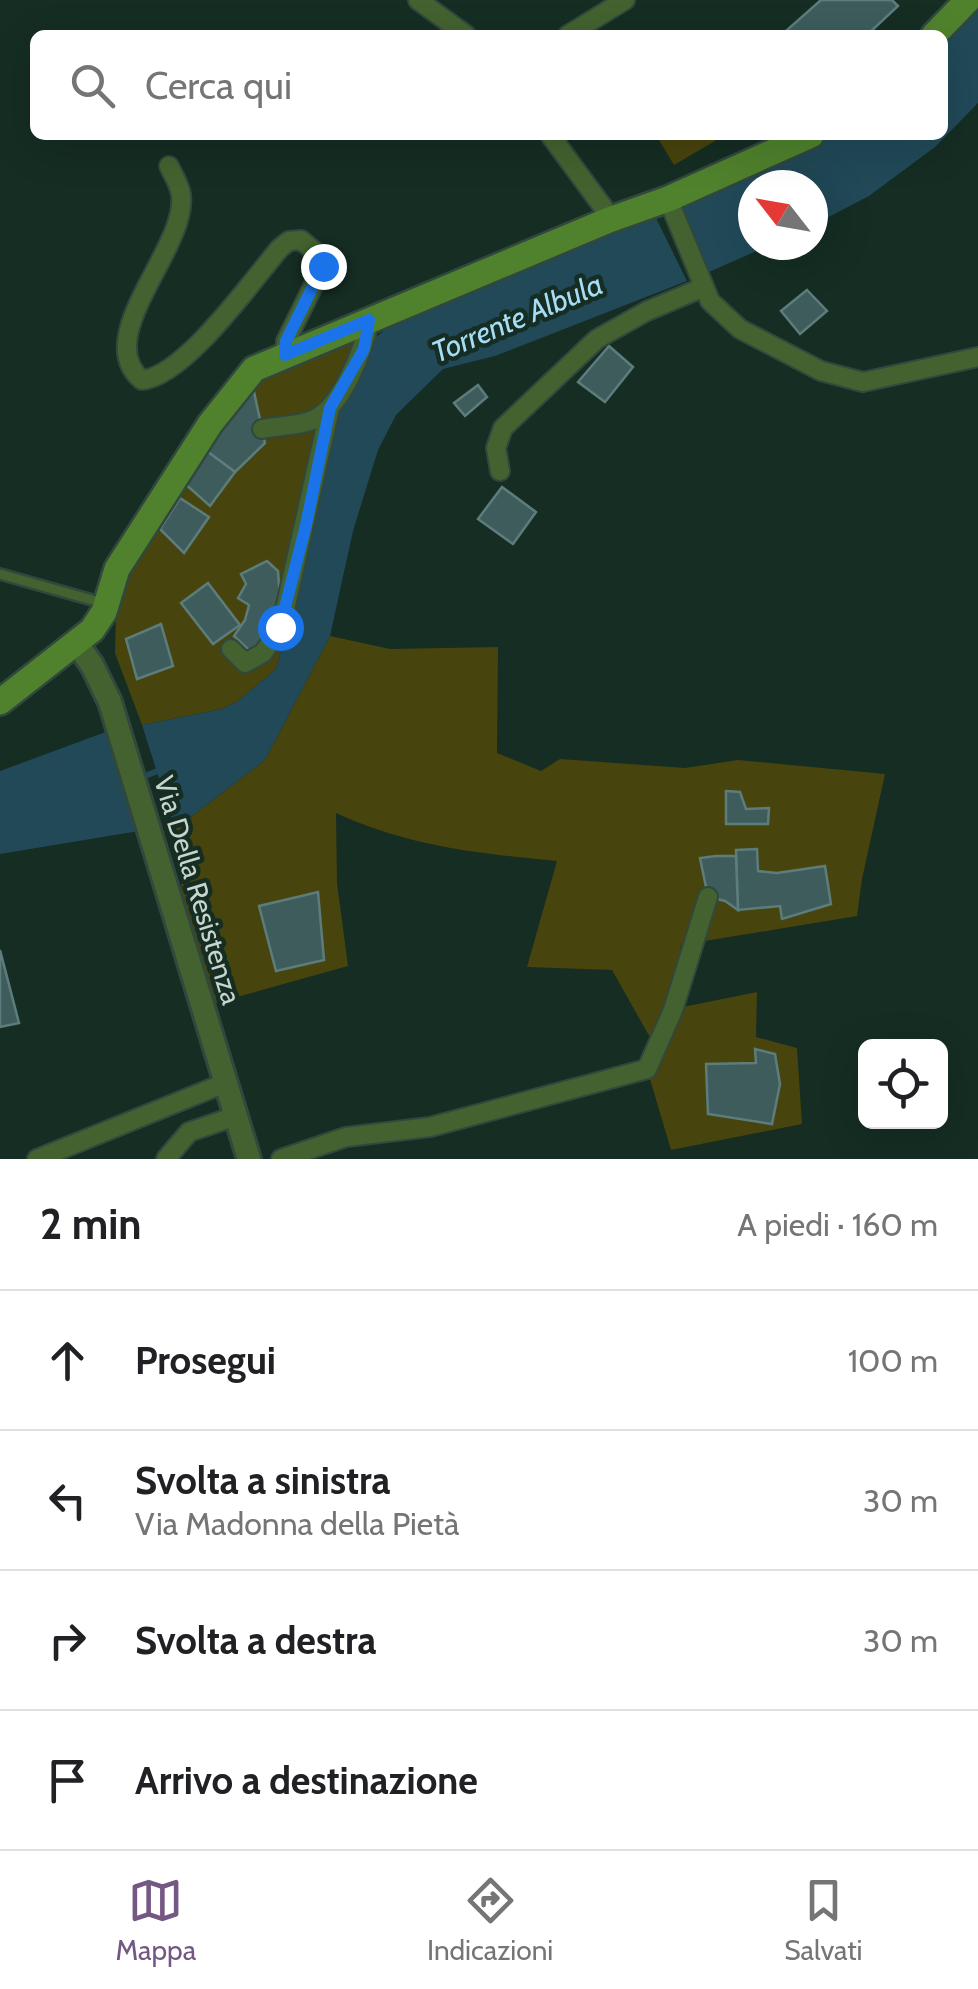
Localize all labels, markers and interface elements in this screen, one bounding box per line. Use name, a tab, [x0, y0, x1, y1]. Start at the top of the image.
search box	[30, 30, 948, 140]
icon: search	[65, 58, 120, 113]
text: Cerca qui	[145, 62, 292, 109]
north arrow	[738, 170, 828, 260]
route end	[301, 244, 347, 290]
water label: Torrente Albula	[426, 265, 608, 371]
route start	[258, 605, 304, 651]
street label: Via Della Resistenza	[147, 772, 249, 1009]
map controls	[858, 1039, 948, 1129]
button: locate	[858, 1039, 948, 1129]
text: 2 min	[40, 1198, 141, 1250]
text: A piedi · 160 m	[737, 1205, 938, 1244]
icon: ahead	[40, 1333, 95, 1388]
text: Prosegui	[135, 1337, 276, 1384]
text: 100 m	[848, 1341, 938, 1380]
text: Svolta a sinistra	[135, 1457, 390, 1504]
icon: left	[40, 1473, 95, 1528]
text: 30 m	[863, 1481, 938, 1520]
text: Via Madonna della Pietà	[135, 1504, 459, 1543]
icon: right	[40, 1613, 95, 1668]
text: Svolta a destra	[135, 1617, 376, 1664]
text: 30 m	[863, 1621, 938, 1660]
icon: arrive	[40, 1753, 95, 1808]
text: Arrivo a destinazione	[135, 1757, 478, 1804]
tab: Mappa	[115, 1873, 196, 1967]
tab: Indicazioni	[427, 1873, 553, 1967]
tab: Salvati	[784, 1873, 863, 1967]

